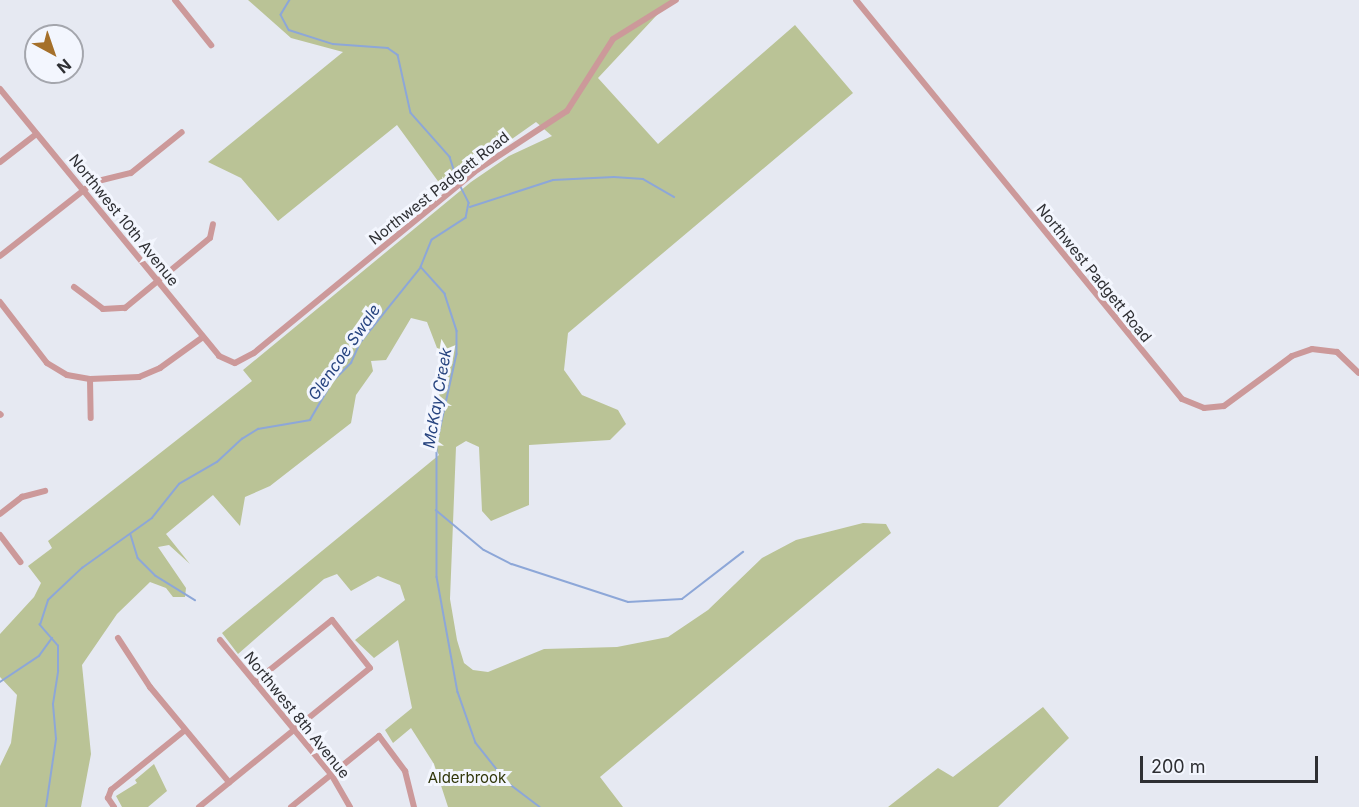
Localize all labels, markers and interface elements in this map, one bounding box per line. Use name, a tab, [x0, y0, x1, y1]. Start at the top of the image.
north arrow	[24, 24, 84, 84]
text: N	[53, 55, 75, 78]
street label: Northwest Padgett Road	[365, 128, 513, 248]
street label: Northwest 10th Avenue	[65, 151, 183, 289]
street label: Northwest Padgett Road	[1033, 200, 1155, 346]
water label: Glencoe Swale	[304, 300, 384, 404]
water label: McKay Creek	[419, 346, 455, 450]
street label: Northwest 8th Avenue	[240, 648, 354, 782]
scale bar	[1143, 744, 1322, 782]
text: 200 m	[1151, 756, 1206, 777]
park label: Alderbrook	[428, 769, 506, 787]

